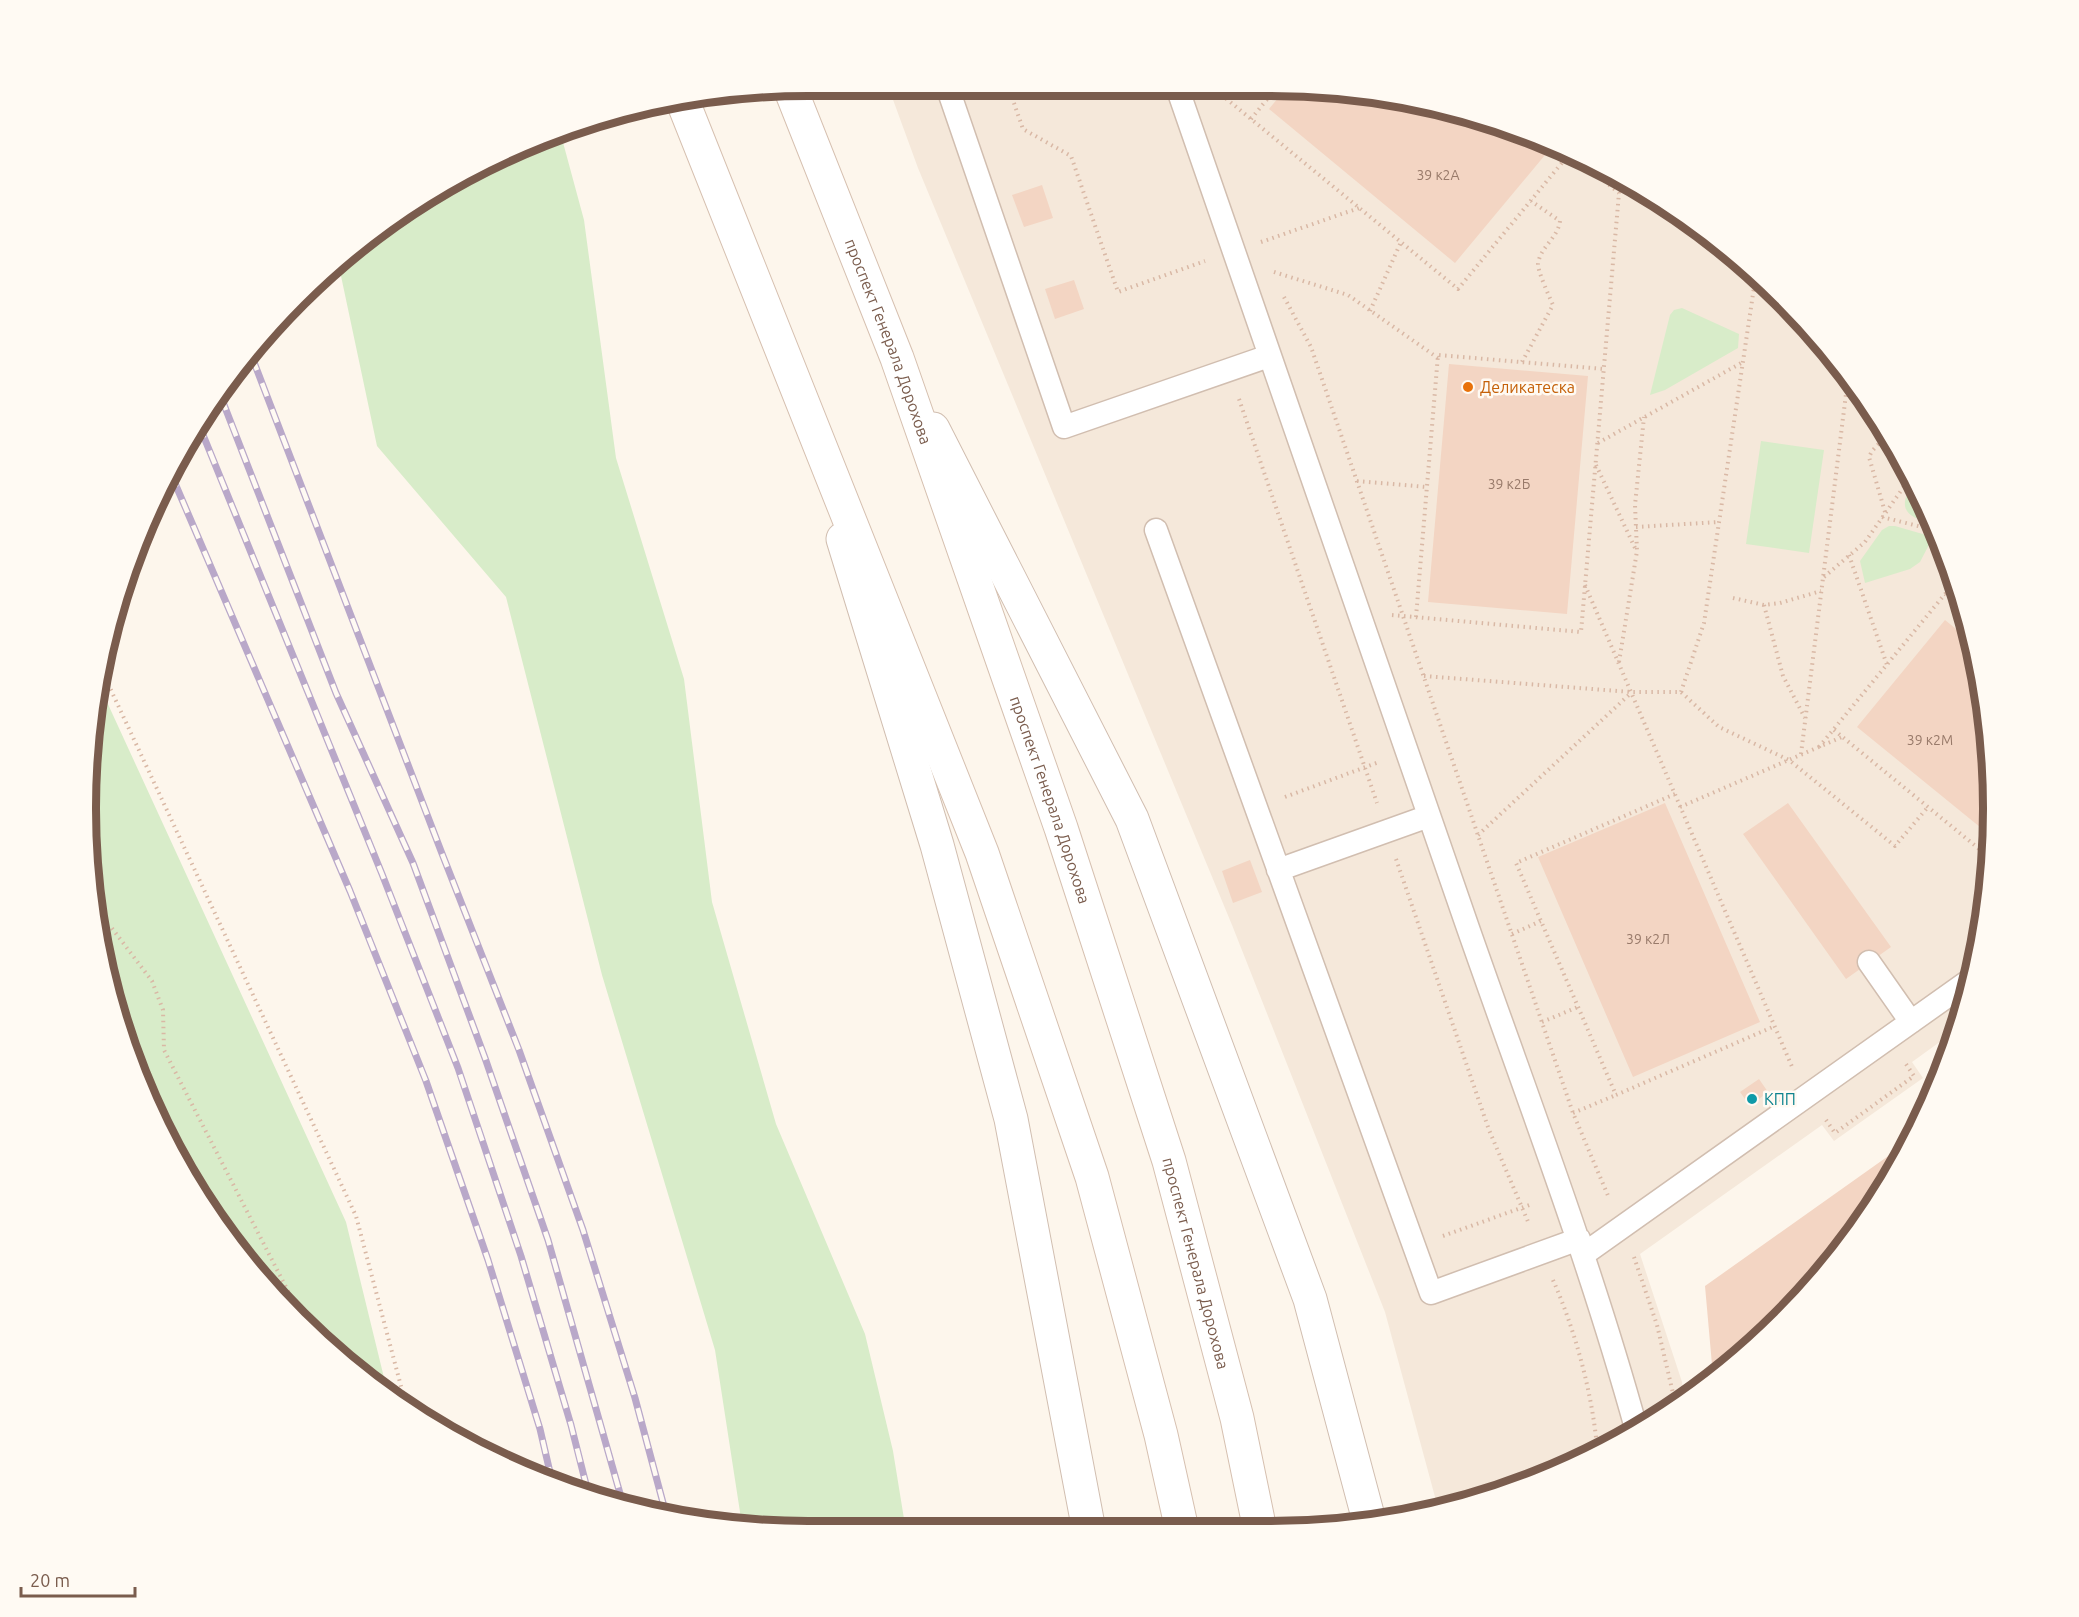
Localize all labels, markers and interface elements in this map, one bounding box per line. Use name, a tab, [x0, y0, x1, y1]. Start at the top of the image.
house number: 39 к2А	[1416, 167, 1460, 183]
street label: проспект Генерала Дорохова	[842, 236, 935, 447]
place label: Деликатеска	[1480, 378, 1575, 396]
marker: Деликатеска	[1461, 380, 1475, 394]
house number: 39 к2Б	[1488, 476, 1530, 492]
street label: проспект Генерала Дорохова	[1007, 693, 1094, 906]
house number: 39 к2М	[1907, 732, 1953, 748]
house number: 39 к2Л	[1626, 931, 1670, 947]
place label: КПП	[1764, 1090, 1796, 1108]
marker: КПП	[1745, 1092, 1759, 1106]
street label: проспект Генерала Дорохова	[1159, 1155, 1233, 1371]
scale bar	[21, 1560, 135, 1598]
text: 20 m	[30, 1570, 70, 1590]

